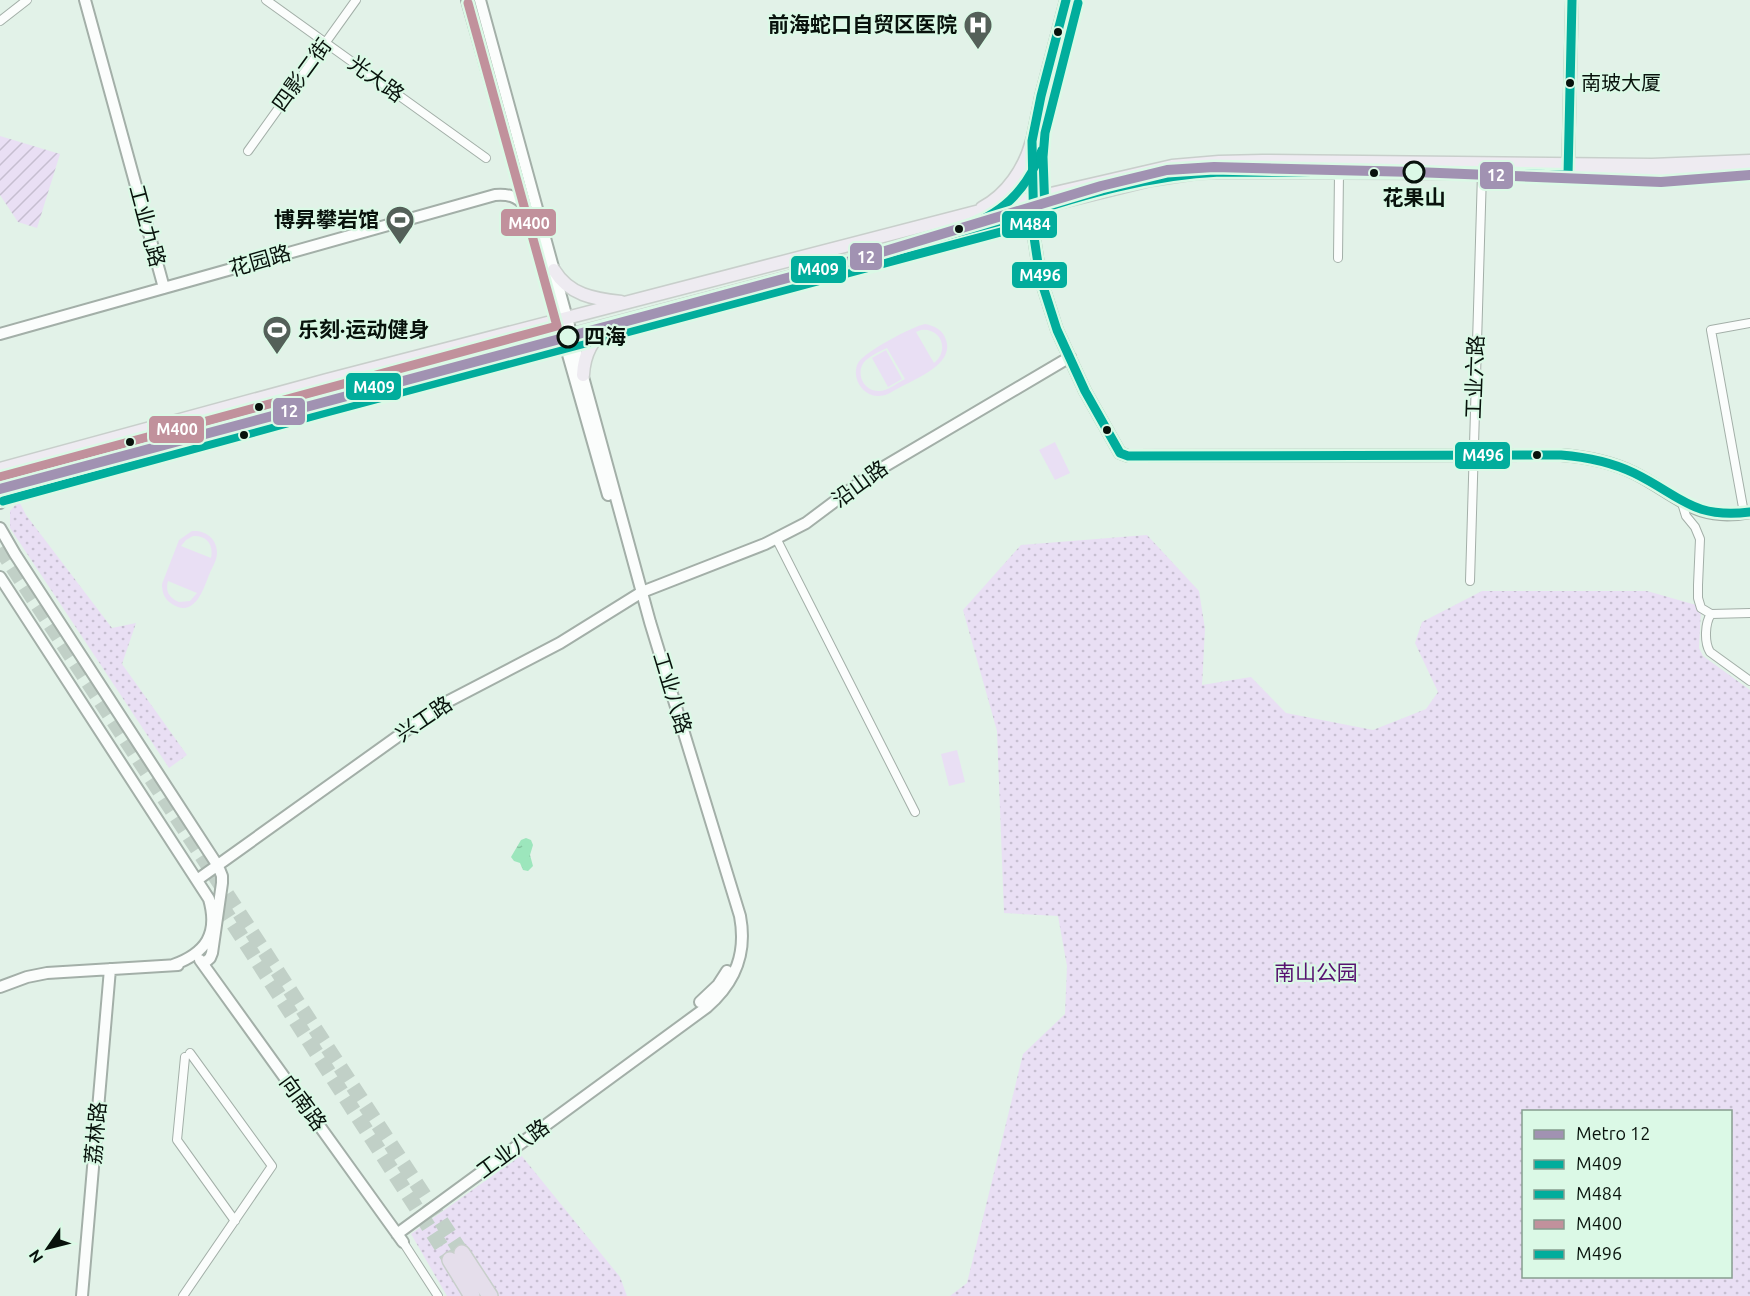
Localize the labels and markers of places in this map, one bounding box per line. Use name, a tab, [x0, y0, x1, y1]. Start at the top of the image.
hospital icon: 前海蛇口自贸区医院	[962, 9, 994, 51]
place label: 前海蛇口自贸区医院	[768, 12, 957, 36]
unlabelled marker	[1052, 26, 1064, 38]
place label: 南玻大厦	[1581, 71, 1661, 94]
marker: 南玻大厦	[1564, 77, 1576, 89]
marker: 花果山	[1403, 161, 1425, 183]
unlabelled marker	[1368, 167, 1380, 179]
place label: 花果山	[1383, 185, 1446, 209]
sports icon: 博昇攀岩馆	[384, 204, 416, 246]
place label: 博昇攀岩馆	[274, 207, 379, 231]
unlabelled marker	[953, 223, 965, 235]
sports icon: 乐刻·运动健身	[261, 314, 293, 356]
place label: 乐刻·运动健身	[298, 317, 429, 341]
place label: 四海	[584, 324, 626, 348]
marker: 四海	[557, 326, 579, 348]
unlabelled marker	[253, 401, 265, 413]
unlabelled marker	[1101, 424, 1113, 436]
unlabelled marker	[238, 429, 250, 441]
unlabelled marker	[124, 436, 136, 448]
unlabelled marker	[1531, 449, 1543, 461]

